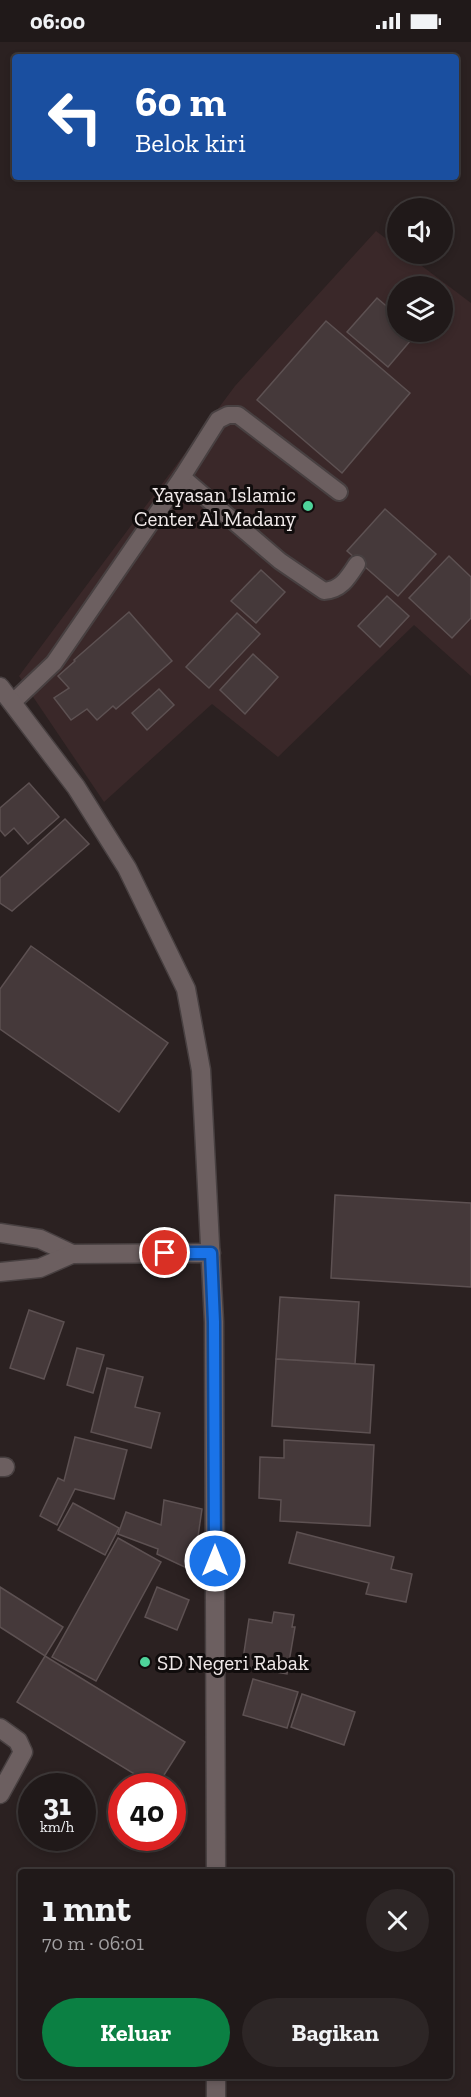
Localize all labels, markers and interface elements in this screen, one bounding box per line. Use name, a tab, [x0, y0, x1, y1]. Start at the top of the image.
text: 06:00	[30, 8, 85, 35]
text: 60 m	[135, 76, 226, 127]
icon: left	[36, 78, 114, 156]
text: Belok kiri	[135, 127, 246, 159]
map controls	[387, 198, 453, 342]
button: sound	[387, 198, 453, 264]
button: layers	[387, 276, 453, 342]
place label: Yayasan Islamic Center Al Madany	[134, 482, 296, 531]
marker: Yayasan Islamic Center Al Madany	[301, 499, 315, 513]
pin	[139, 1227, 190, 1278]
icon: arrive	[148, 1236, 181, 1269]
position arrow	[183, 1529, 247, 1593]
place label: SD Negeri Rabak	[157, 1650, 309, 1675]
marker: SD Negeri Rabak	[138, 1655, 152, 1669]
speed limit sign: 40	[108, 1773, 186, 1851]
text: 31	[43, 1787, 71, 1823]
text: km/h	[40, 1818, 74, 1836]
text: 1 mnt	[42, 1887, 131, 1930]
button: close	[366, 1889, 429, 1952]
text: 70 m · 06:01	[42, 1931, 144, 1955]
button: Keluar	[42, 1998, 230, 2067]
button: Bagikan	[242, 1998, 429, 2067]

